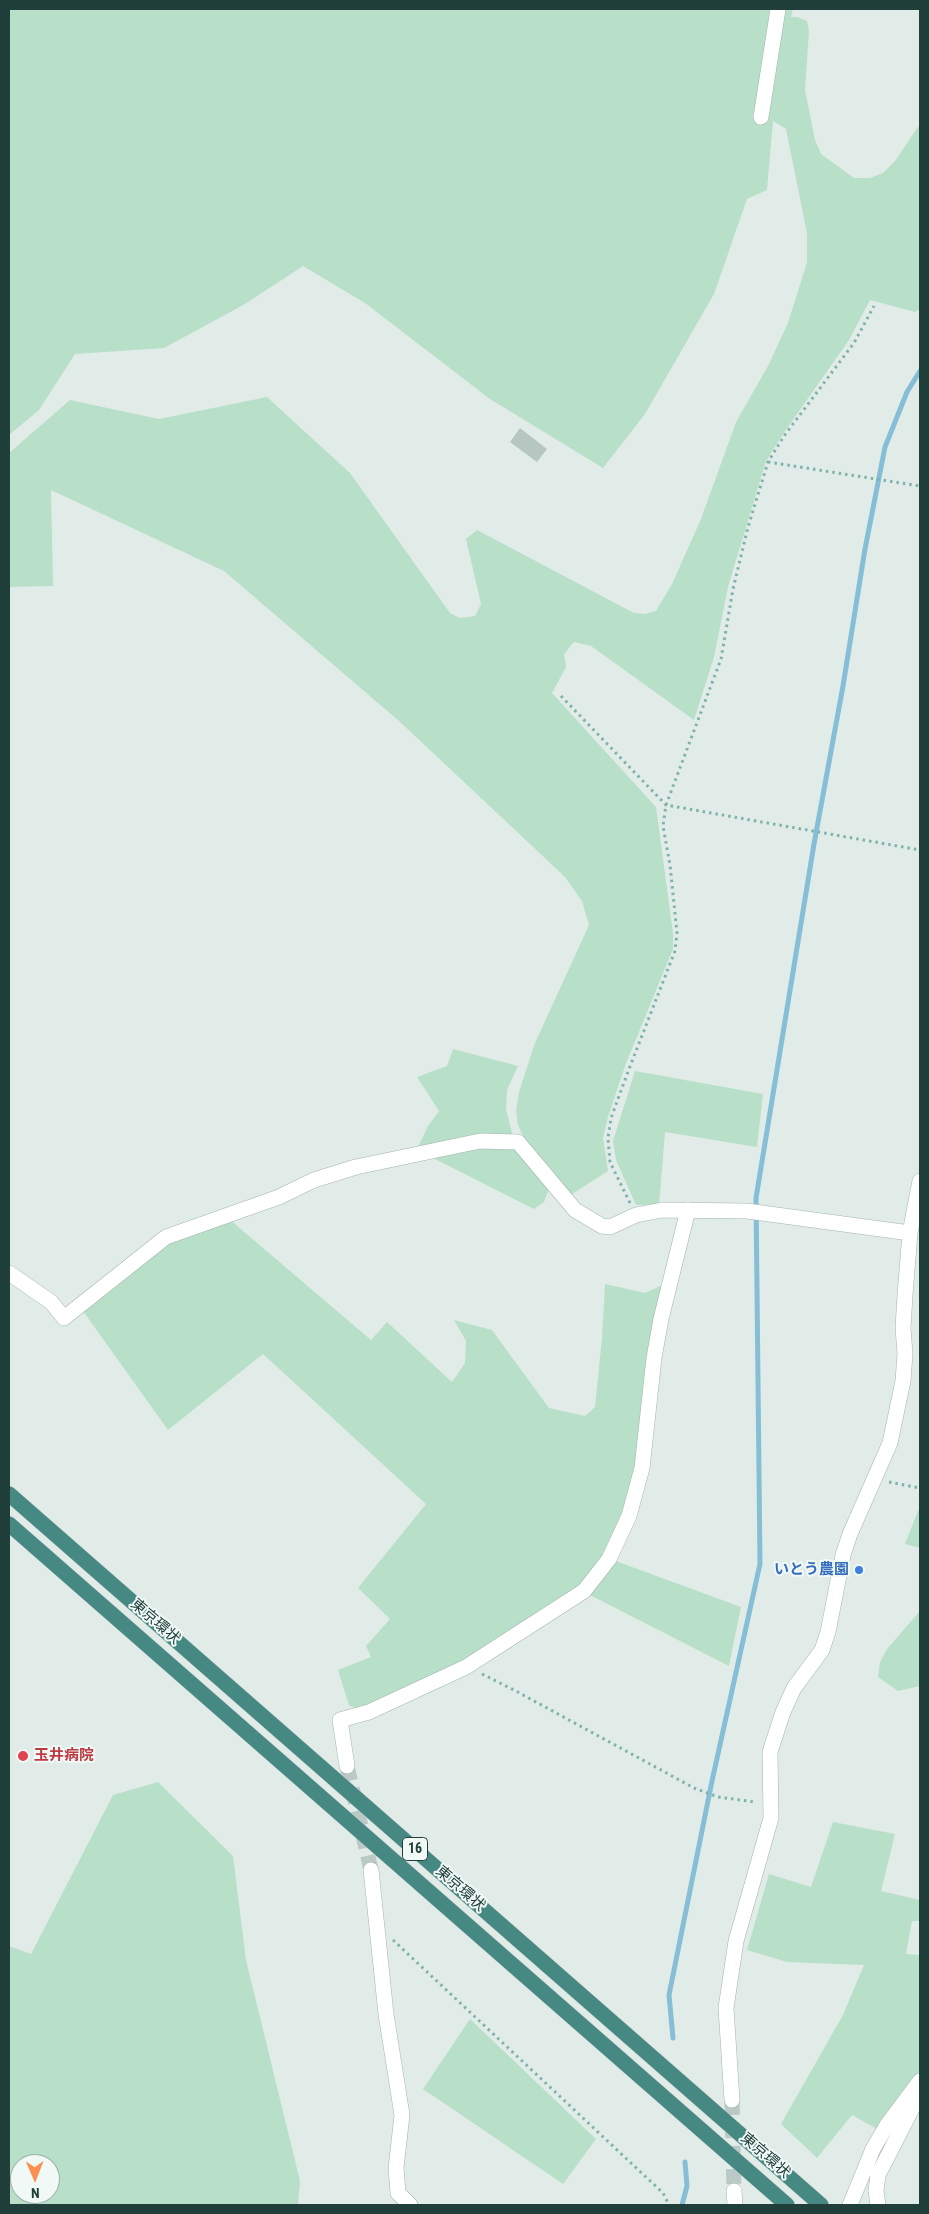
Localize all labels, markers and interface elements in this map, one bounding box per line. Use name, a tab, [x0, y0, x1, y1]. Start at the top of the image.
place label: いとう農園	[774, 1561, 849, 1579]
marker: いとう農園	[853, 1564, 865, 1576]
street label: 東京環状	[126, 1596, 184, 1648]
place label: 玉井病院	[34, 1747, 94, 1765]
marker: 玉井病院	[16, 1749, 30, 1763]
road number: 16	[402, 1838, 428, 1860]
street label: 東京環状	[431, 1863, 489, 1915]
street label: 東京環状	[736, 2130, 794, 2182]
north arrow	[10, 2154, 60, 2204]
text: N	[31, 2185, 40, 2201]

